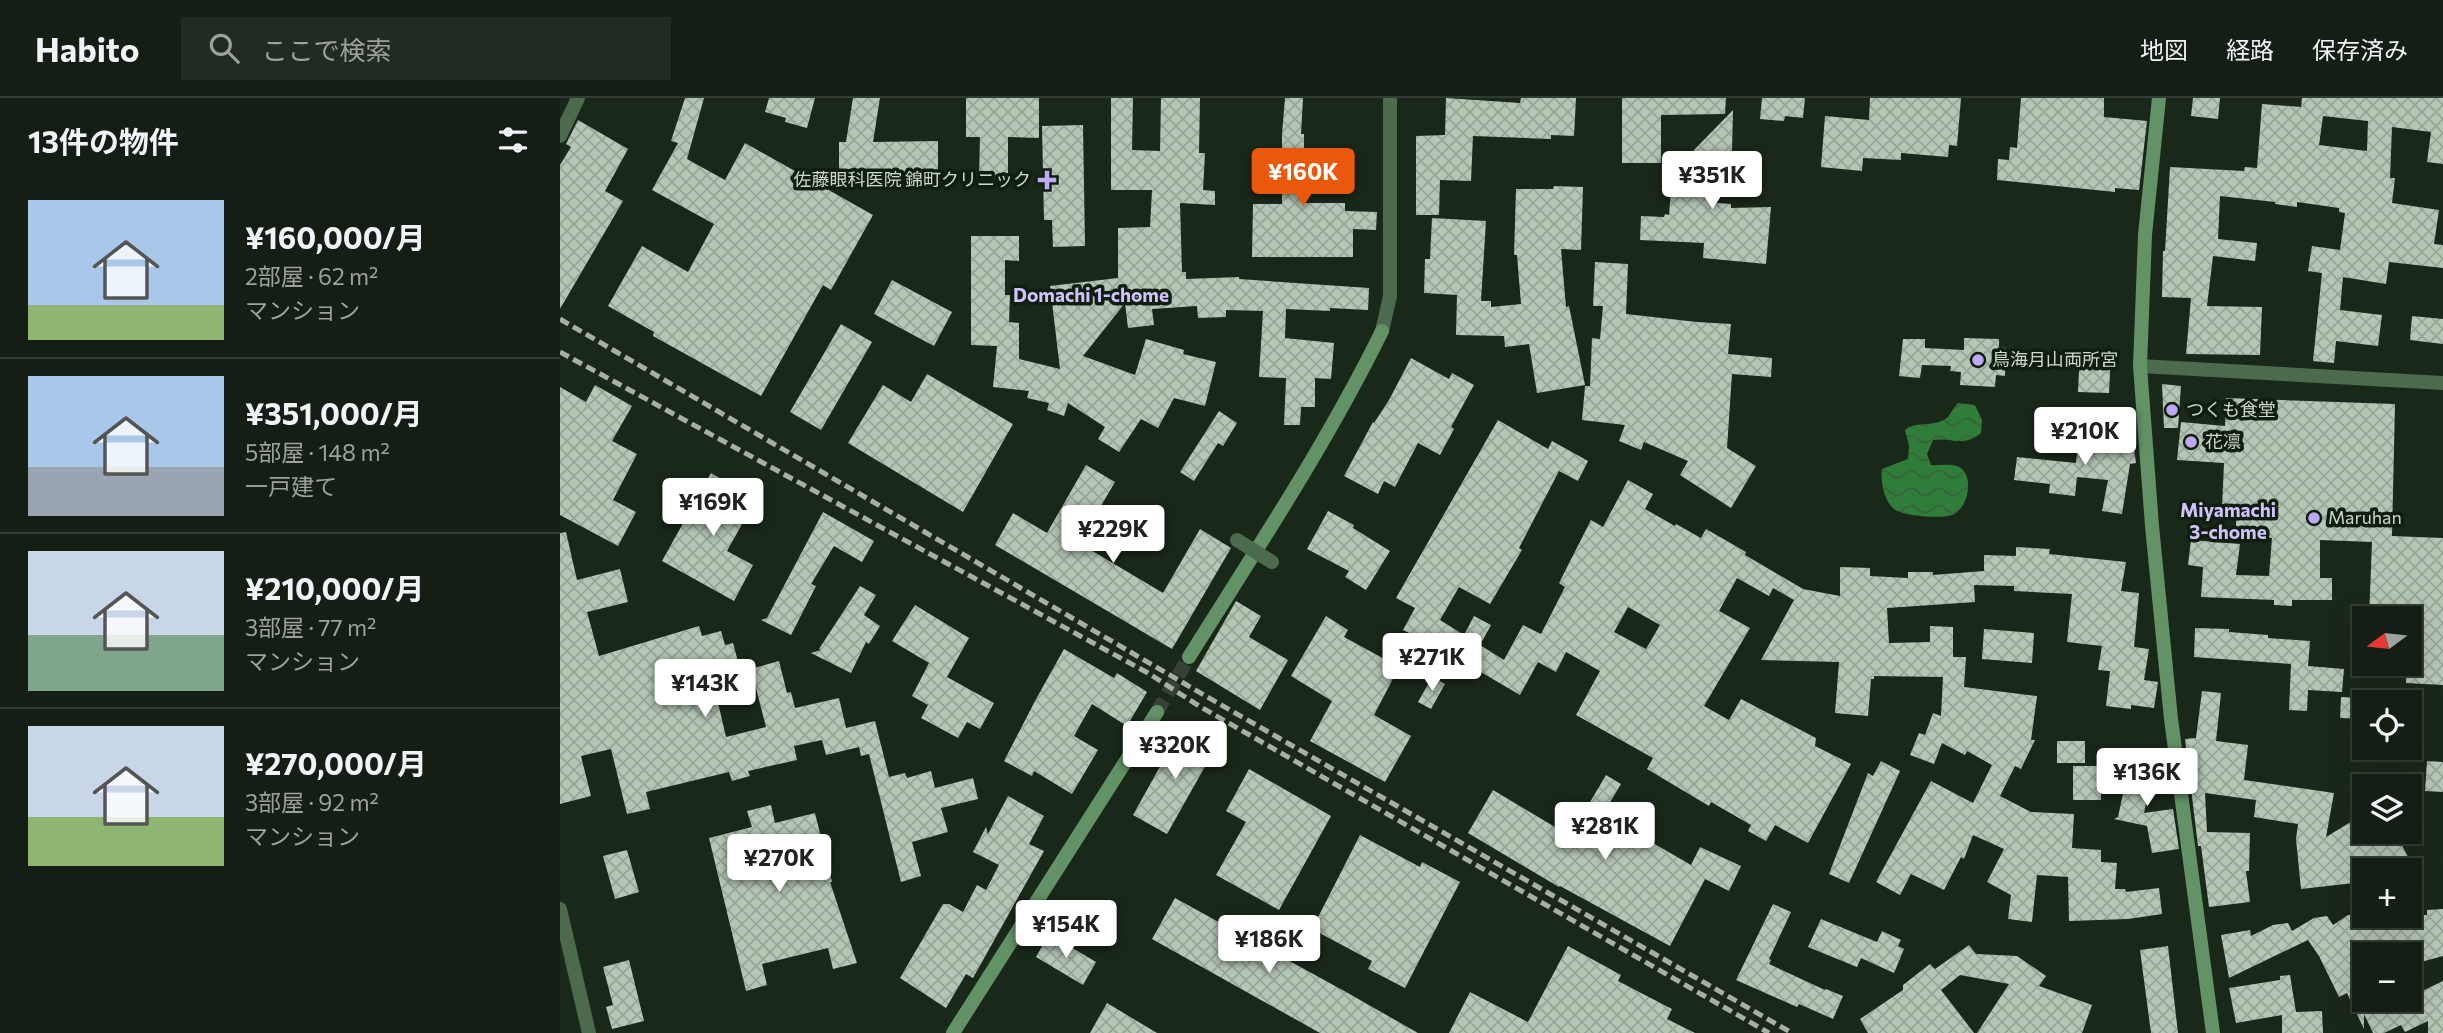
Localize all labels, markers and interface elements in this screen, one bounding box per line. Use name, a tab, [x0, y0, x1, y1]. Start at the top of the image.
search box	[181, 17, 671, 80]
text: Habito	[35, 28, 139, 69]
icon: search	[205, 29, 243, 67]
text: ここで検索	[261, 34, 391, 65]
text: 地図	[2140, 35, 2188, 64]
text: 経路	[2226, 35, 2274, 64]
text: 保存済み	[2312, 35, 2408, 64]
icon: filters	[494, 121, 532, 159]
text: 13件の物件	[28, 122, 179, 159]
pin: ¥160K	[1254, 148, 1352, 208]
pin: ¥351K	[1663, 152, 1761, 211]
text: ¥160K	[1268, 157, 1338, 185]
text: ¥351K	[1678, 160, 1746, 188]
place label: 佐藤眼科医院 錦町クリニック	[794, 168, 1031, 190]
marker: 佐藤眼科医院 錦町クリニック	[1037, 170, 1057, 190]
text: ¥160,000/月	[245, 218, 426, 255]
icon: home	[84, 228, 168, 312]
text: 2部屋 · 62 m²	[245, 262, 378, 290]
district label: Domachi 1-chome	[1013, 283, 1169, 306]
text: マンション	[245, 296, 360, 324]
place label: 鳥海月山両所宮	[1992, 348, 2118, 370]
marker: 鳥海月山両所宮	[1970, 352, 1986, 368]
text: ¥351,000/月	[245, 394, 423, 431]
place label: つくも食堂	[2186, 398, 2276, 420]
marker: つくも食堂	[2164, 402, 2180, 418]
icon: home	[84, 404, 168, 488]
pin: ¥210K	[2036, 408, 2134, 467]
text: ¥210K	[2050, 416, 2120, 444]
place label: 花凛	[2205, 430, 2241, 452]
marker: 花凛	[2183, 434, 2199, 450]
text: 5部屋 · 148 m²	[245, 438, 390, 466]
text: 一戸建て	[245, 472, 337, 500]
pin: ¥169K	[664, 478, 762, 538]
text: ¥169K	[678, 487, 748, 515]
district label: Miyamachi 3-chome	[2180, 498, 2276, 543]
pin: ¥229K	[1064, 505, 1162, 565]
place label: Maruhan	[2328, 506, 2402, 528]
marker: Maruhan	[2306, 510, 2322, 526]
text: ¥229K	[1077, 514, 1149, 542]
text: ¥210,000/月	[245, 569, 424, 606]
icon: home	[84, 579, 168, 663]
north arrow	[2352, 606, 2422, 676]
map controls	[2352, 606, 2422, 1012]
text: 3部屋 · 77 m²	[245, 613, 376, 641]
pin: ¥271K	[1383, 634, 1481, 693]
text: ¥271K	[1399, 642, 1465, 670]
text: マンション	[245, 647, 360, 675]
pin: ¥143K	[656, 660, 754, 719]
text: ¥143K	[671, 668, 739, 696]
button: locate	[2352, 690, 2422, 760]
pin: ¥320K	[1126, 722, 1224, 781]
text: ¥320K	[1139, 730, 1211, 758]
text: ¥270,000/月	[245, 744, 427, 781]
pin: ¥136K	[2098, 748, 2196, 808]
icon: home	[84, 754, 168, 838]
text: ¥136K	[2113, 757, 2181, 785]
button: layers	[2352, 774, 2422, 844]
text: 3部屋 · 92 m²	[245, 788, 379, 816]
pin: ¥281K	[1556, 802, 1654, 862]
text: ¥281K	[1571, 811, 1639, 839]
text: マンション	[245, 822, 360, 850]
pin: ¥270K	[730, 834, 828, 894]
text: ¥270K	[743, 843, 815, 871]
button: +	[2352, 858, 2422, 928]
pin: ¥154K	[1017, 900, 1115, 960]
text: ¥154K	[1032, 909, 1100, 937]
pin: ¥186K	[1220, 916, 1318, 975]
text: ¥186K	[1234, 924, 1304, 952]
button: −	[2352, 942, 2422, 1012]

